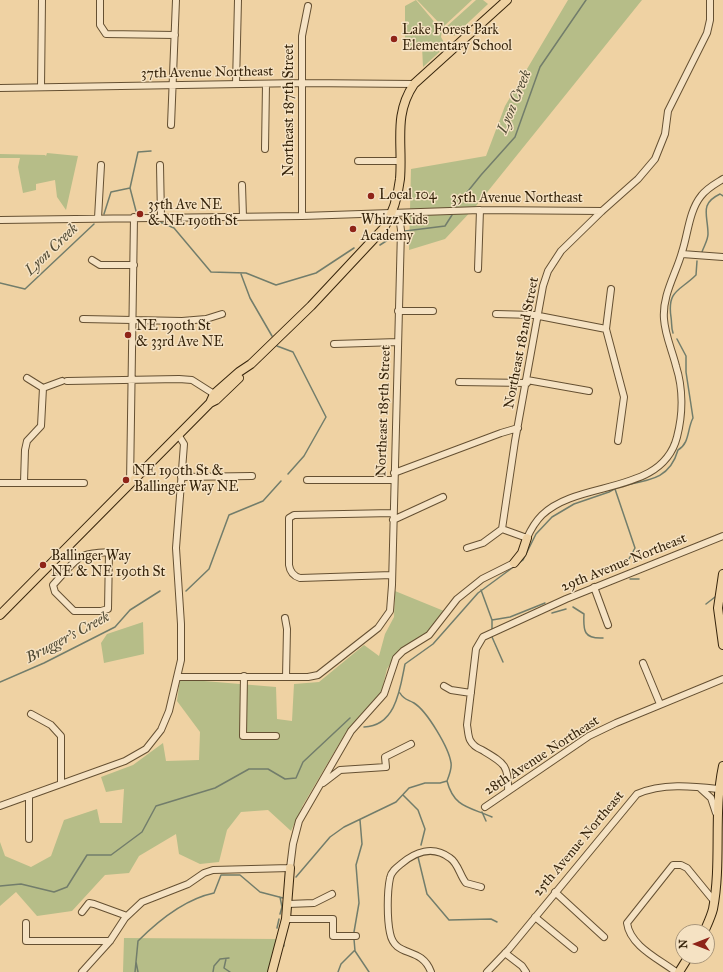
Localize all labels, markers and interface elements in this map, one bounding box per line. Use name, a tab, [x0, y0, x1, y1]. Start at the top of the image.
place label: Lake Forest Park Elementary School	[402, 23, 512, 56]
marker: Lake Forest Park Elementary School	[389, 34, 399, 44]
street label: Northeast 187th Street	[282, 44, 298, 176]
street label: 37th Avenue Northeast	[141, 63, 273, 83]
water label: Lyon Creek	[494, 68, 536, 136]
place label: Local 104	[379, 188, 437, 204]
marker: Local 104	[366, 191, 376, 201]
street label: 35th Avenue Northeast	[451, 191, 583, 207]
place label: 35th Ave NE & NE 190th St	[148, 198, 238, 230]
marker: 35th Ave NE & NE 190th St	[135, 209, 145, 219]
place label: Whizz Kids Academy	[361, 213, 428, 246]
water label: Lyon Creek	[22, 220, 82, 280]
marker: Whizz Kids Academy	[348, 224, 358, 234]
street label: Northeast 182nd Street	[501, 276, 543, 410]
place label: NE 190th St & 33rd Ave NE	[136, 319, 223, 352]
marker: NE 190th St & 33rd Ave NE	[123, 330, 133, 340]
street label: Northeast 185th Street	[373, 345, 395, 477]
place label: NE 190th St & Ballinger Way NE	[134, 464, 239, 496]
marker: NE 190th St & Ballinger Way NE	[121, 475, 131, 485]
street label: 29th Avenue Northeast	[559, 530, 689, 596]
place label: Ballinger Way NE & NE 190th St	[51, 549, 166, 582]
marker: Ballinger Way NE & NE 190th St	[38, 560, 48, 570]
water label: Brugger's Creek	[23, 608, 113, 668]
street label: 28th Avenue Northeast	[481, 713, 603, 799]
street label: 25th Avenue Northeast	[530, 788, 628, 900]
north arrow	[675, 924, 715, 964]
text: N	[677, 939, 690, 949]

